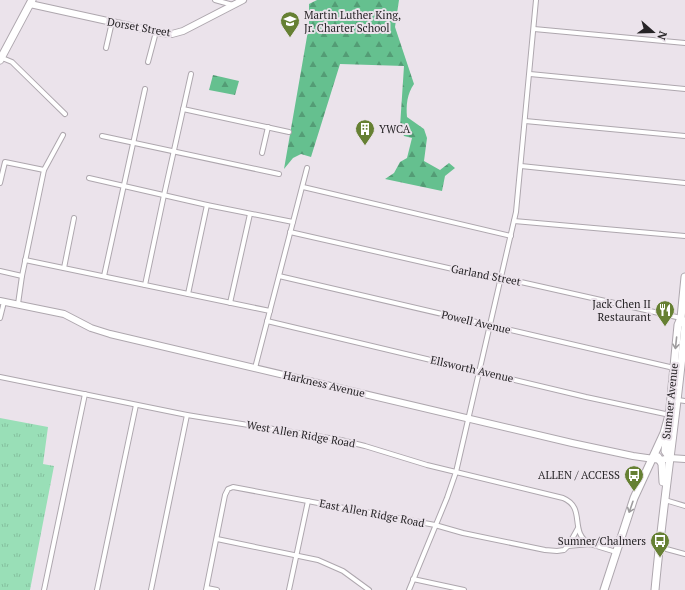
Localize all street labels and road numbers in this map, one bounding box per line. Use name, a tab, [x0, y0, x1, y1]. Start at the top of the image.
street label: Dorset Street	[106, 15, 172, 39]
street label: Garland Street	[450, 261, 522, 289]
street label: Powell Avenue	[440, 307, 512, 337]
street label: Ellsworth Avenue	[429, 353, 515, 385]
street label: Sumner Avenue	[659, 362, 681, 440]
street label: Harkness Avenue	[282, 368, 367, 400]
street label: West Allen Ridge Road	[246, 418, 356, 450]
street label: East Allen Ridge Road	[318, 496, 426, 530]

